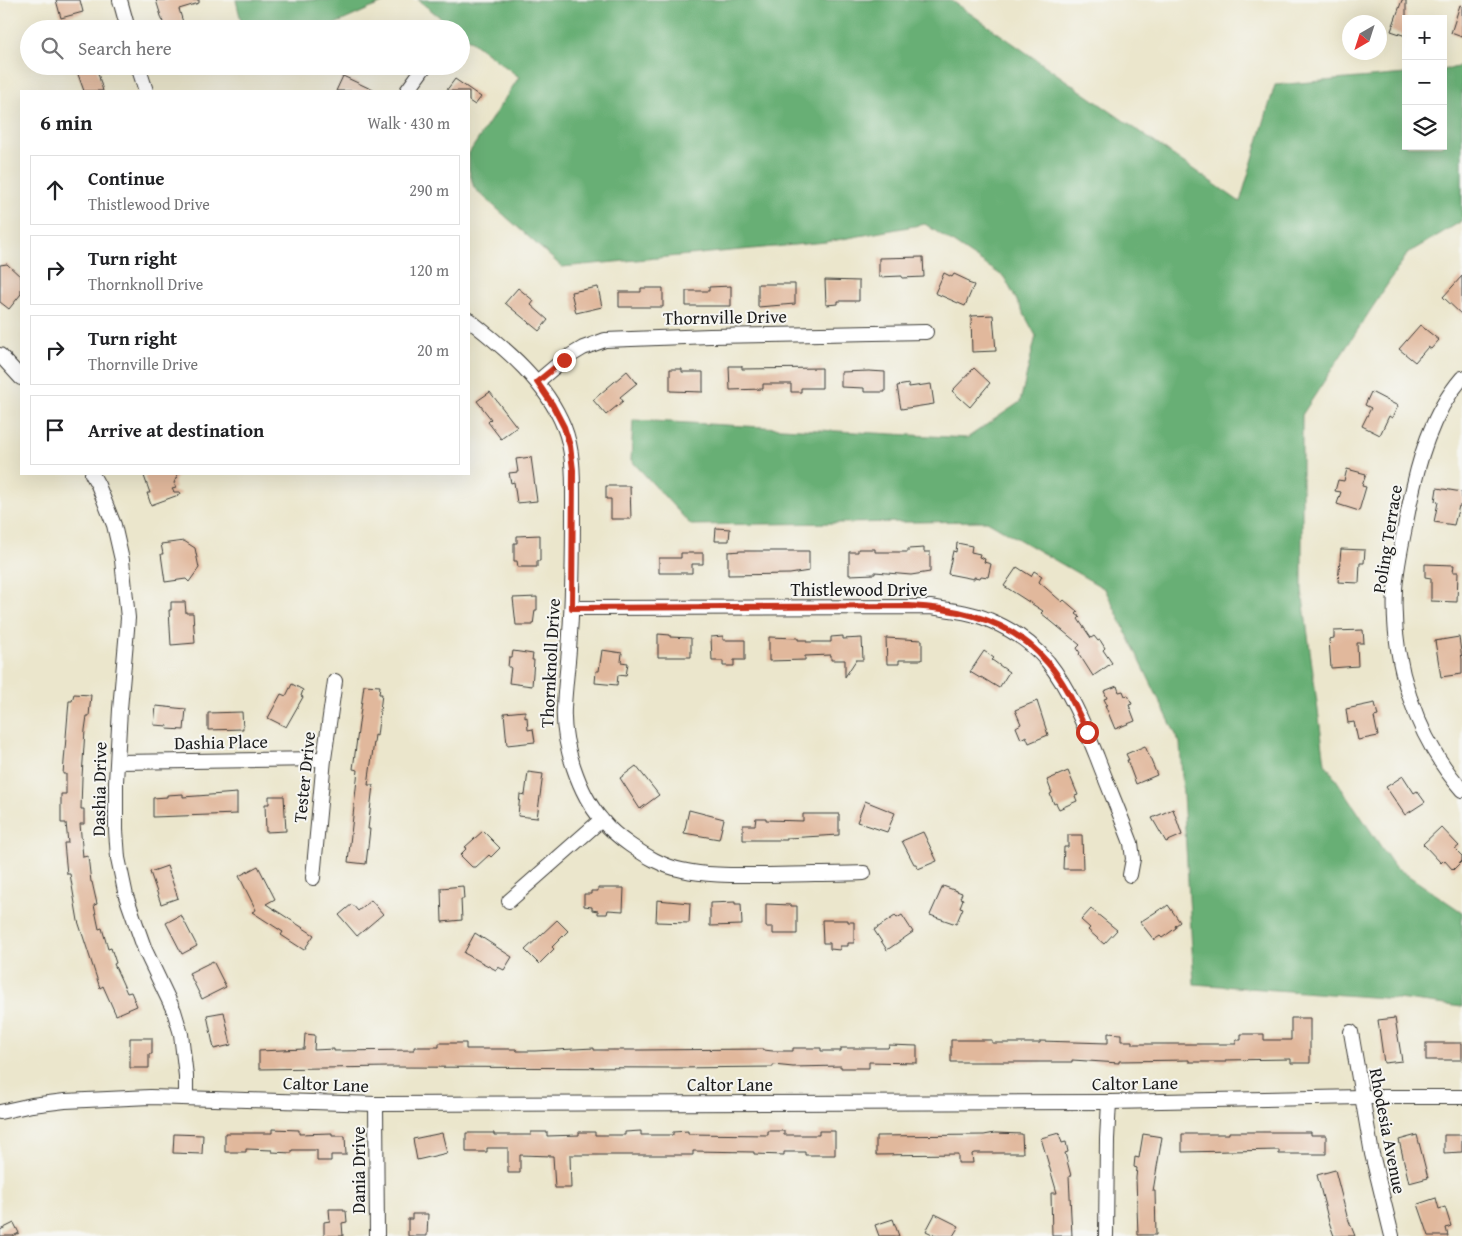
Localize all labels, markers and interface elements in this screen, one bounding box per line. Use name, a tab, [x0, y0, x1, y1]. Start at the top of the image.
north arrow	[1342, 15, 1387, 60]
map controls	[1402, 15, 1447, 150]
button: +	[1402, 15, 1447, 60]
search box	[20, 20, 470, 75]
icon: search	[38, 34, 66, 62]
text: Search here	[78, 34, 172, 62]
button: −	[1402, 60, 1447, 105]
button: layers	[1402, 105, 1447, 150]
text: 6 min	[40, 107, 92, 138]
text: Walk · 430 m	[367, 111, 450, 135]
text: Continue	[88, 164, 165, 192]
icon: ahead	[41, 176, 69, 204]
text: 290 m	[409, 178, 449, 202]
text: Thistlewood Drive	[88, 192, 210, 216]
text: Turn right	[88, 244, 177, 272]
icon: right	[41, 256, 69, 284]
text: 120 m	[409, 258, 449, 282]
text: Thornknoll Drive	[88, 272, 203, 296]
street label: Thornville Drive	[663, 302, 787, 332]
text: Turn right	[88, 324, 177, 352]
icon: right	[41, 336, 69, 364]
text: 20 m	[417, 338, 449, 362]
route end	[553, 349, 576, 372]
text: Thornville Drive	[88, 352, 198, 376]
icon: arrive	[41, 416, 69, 444]
text: Arrive at destination	[88, 416, 264, 444]
street label: Poling Terrace	[1365, 483, 1409, 595]
street label: Thistlewood Drive	[790, 576, 928, 603]
street label: Thornknoll Drive	[533, 597, 567, 729]
route start	[1076, 721, 1099, 744]
street label: Dashia Place	[174, 728, 268, 756]
street label: Tester Drive	[286, 730, 322, 824]
street label: Dashia Drive	[85, 741, 113, 837]
street label: Rhodesia Avenue	[1363, 1066, 1413, 1196]
street label: Caltor Lane	[283, 1069, 369, 1099]
street label: Caltor Lane	[1092, 1069, 1178, 1097]
street label: Caltor Lane	[687, 1071, 773, 1098]
street label: Dania Drive	[345, 1126, 372, 1214]

